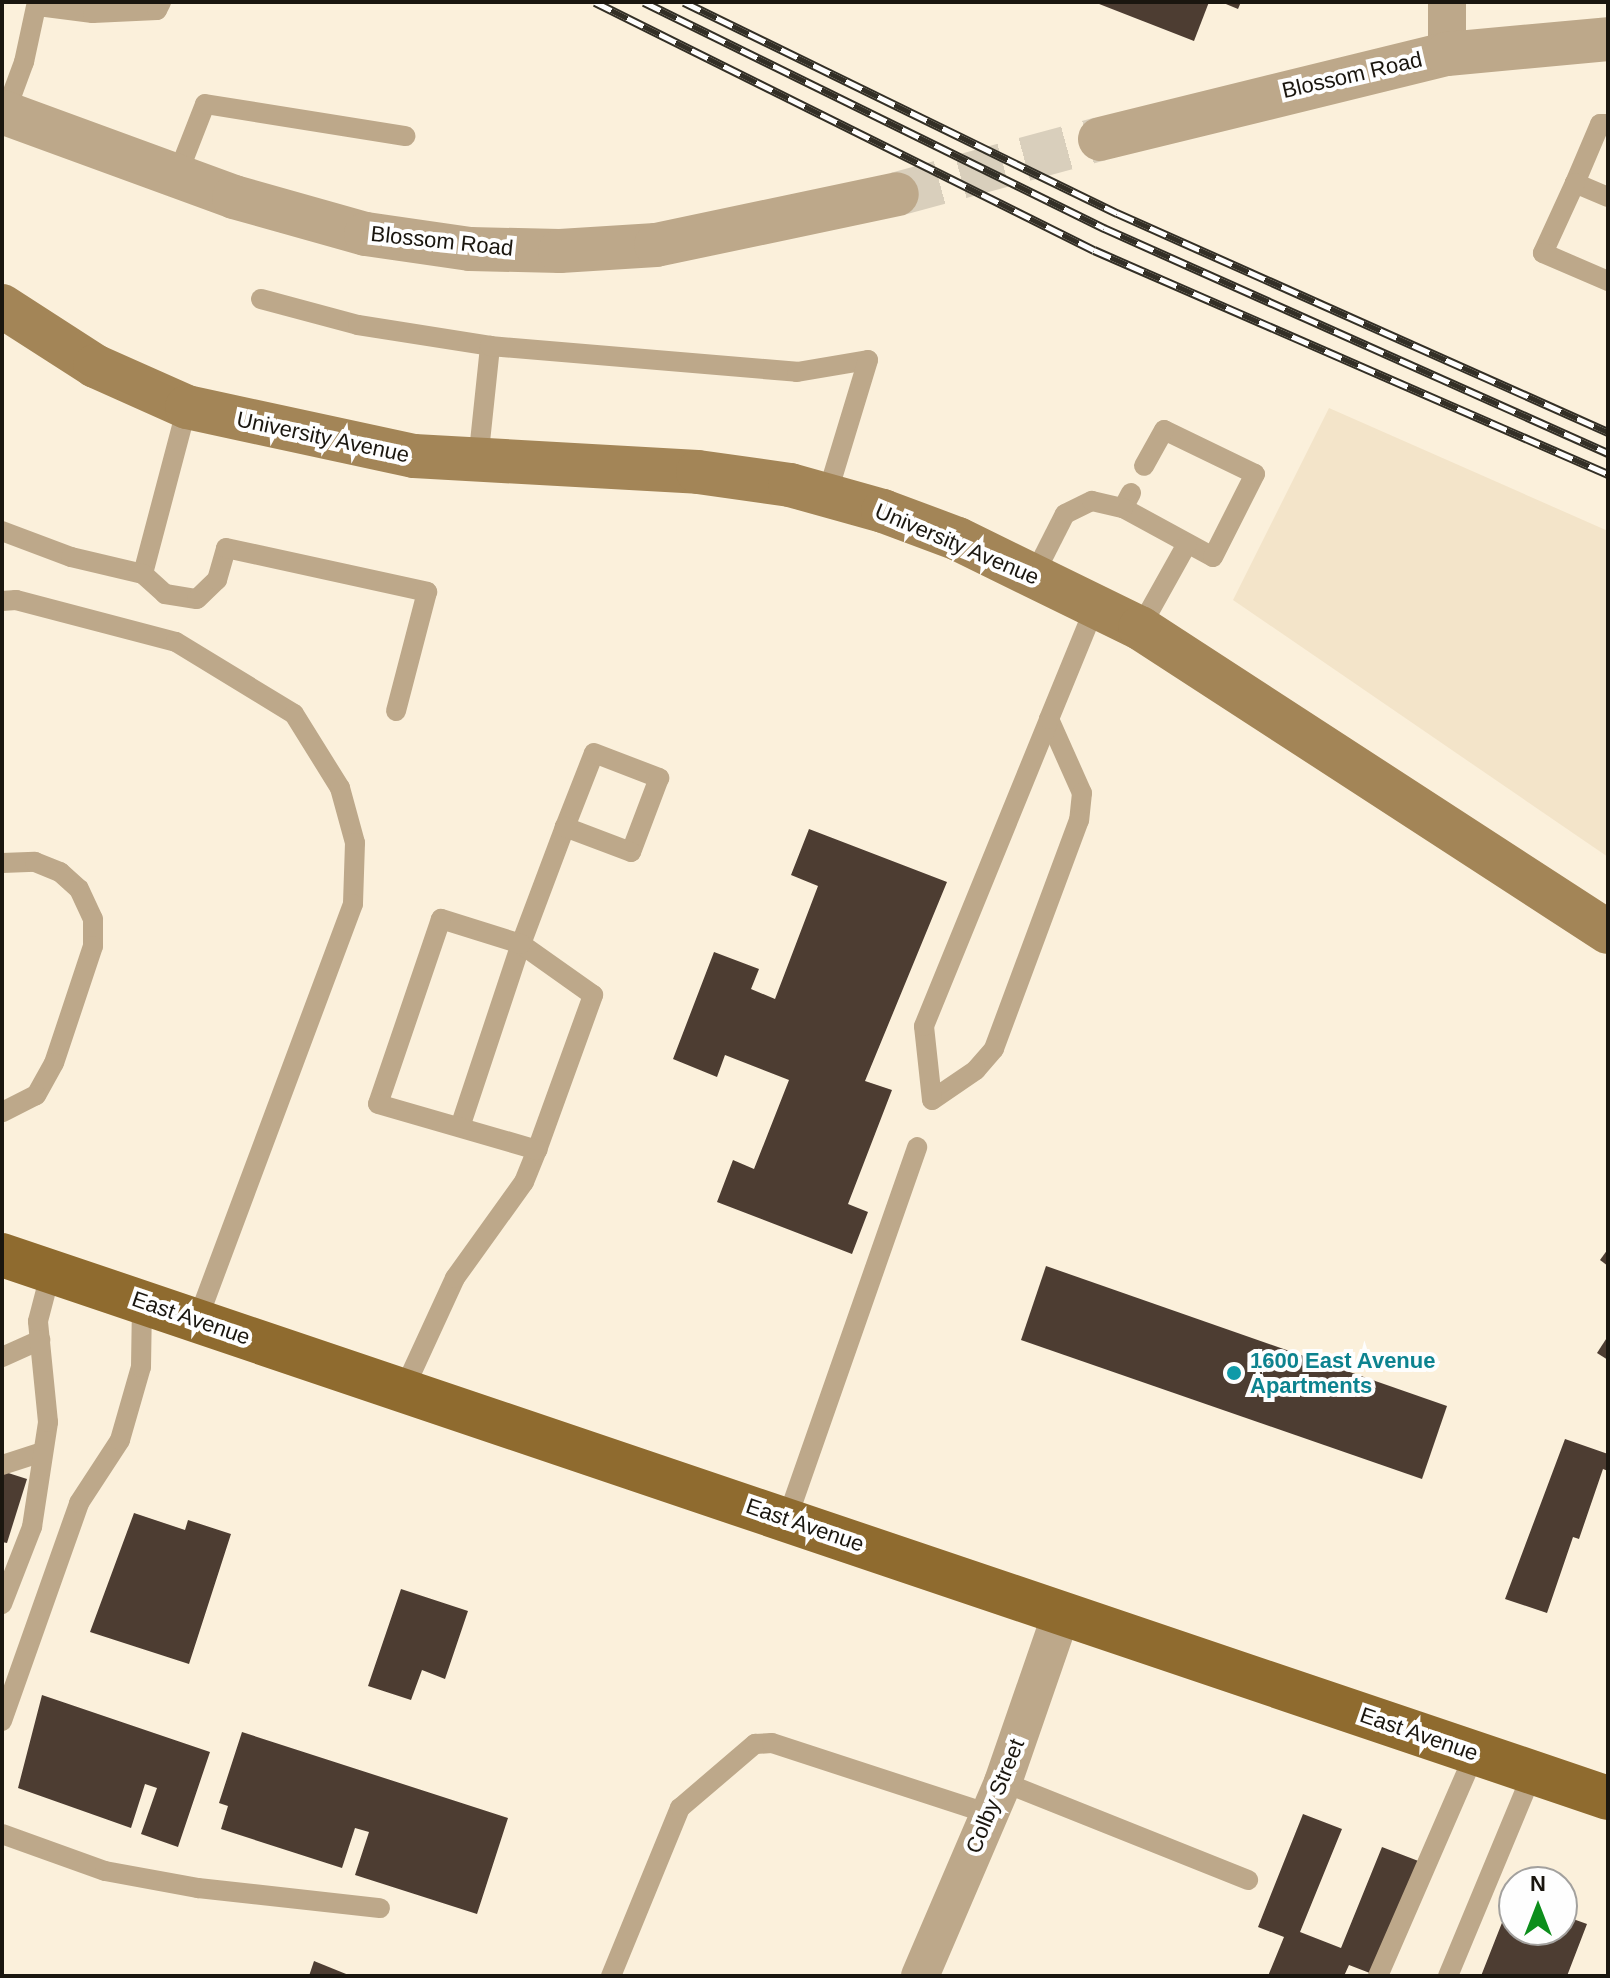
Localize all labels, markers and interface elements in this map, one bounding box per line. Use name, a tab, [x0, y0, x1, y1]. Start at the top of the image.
street label: Blossom Road	[1279, 46, 1425, 104]
street label: Blossom Road	[369, 220, 515, 262]
street label: University Avenue	[234, 406, 412, 468]
street label: University Avenue	[870, 497, 1044, 591]
street label: East Avenue	[128, 1285, 254, 1351]
place label: 1600 East Avenue Apartments	[1250, 1347, 1436, 1398]
marker: 1600 East Avenue Apartments	[1225, 1364, 1243, 1382]
street label: East Avenue	[742, 1492, 868, 1558]
street label: East Avenue	[1356, 1701, 1482, 1767]
street label: Colby Street	[960, 1735, 1030, 1857]
north arrow	[1498, 1866, 1578, 1946]
text: N	[1530, 1871, 1546, 1896]

